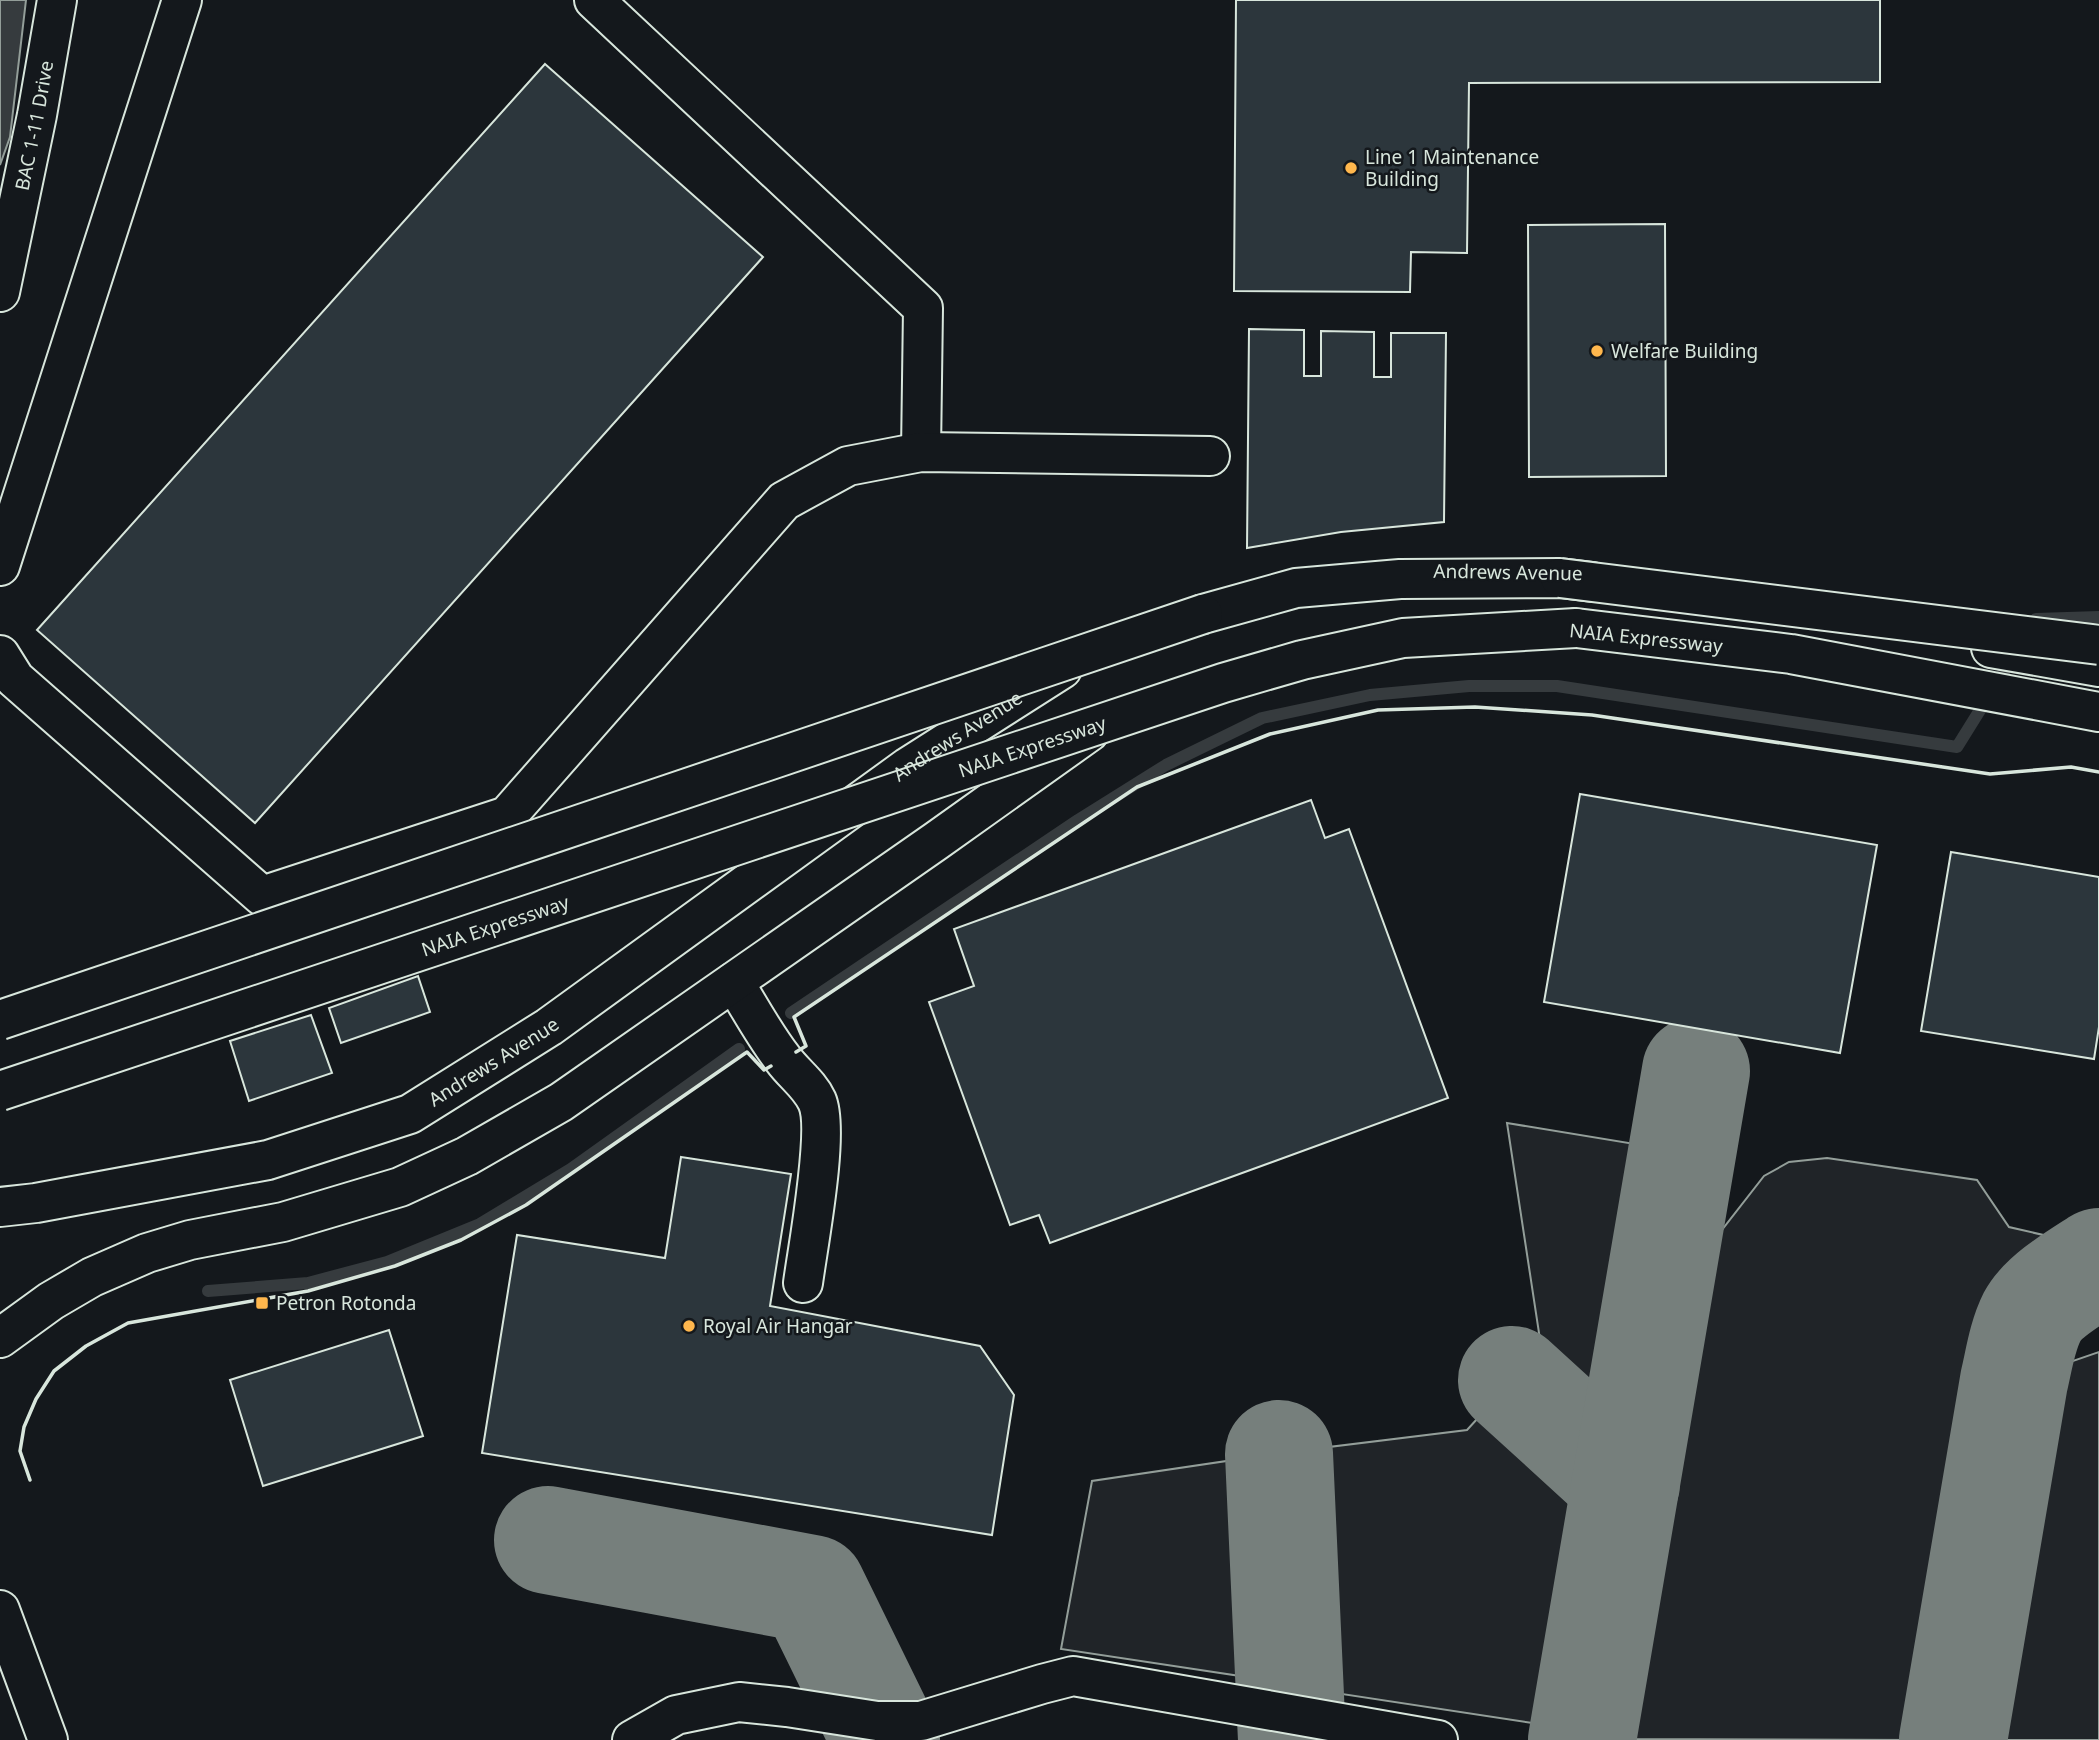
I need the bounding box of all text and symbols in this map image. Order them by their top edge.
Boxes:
street label: BAC 1-11 Drive [9,59,59,193]
place label: Line 1 Maintenance Building [1365,144,1539,192]
marker: Line 1 Maintenance Building [1343,160,1359,176]
place label: Welfare Building [1611,338,1758,364]
marker: Welfare Building [1589,343,1605,359]
street label: Andrews Avenue [1433,558,1583,586]
street label: NAIA Expressway [1568,617,1724,659]
street label: Andrews Avenue [887,685,1027,787]
street label: NAIA Expressway [955,710,1110,783]
street label: NAIA Expressway [418,889,573,963]
street label: Andrews Avenue [423,1011,564,1112]
place label: Petron Rotonda [276,1290,416,1316]
marker: Petron Rotonda [254,1295,270,1311]
place label: Royal Air Hangar [703,1313,853,1339]
marker: Royal Air Hangar [681,1318,697,1334]

